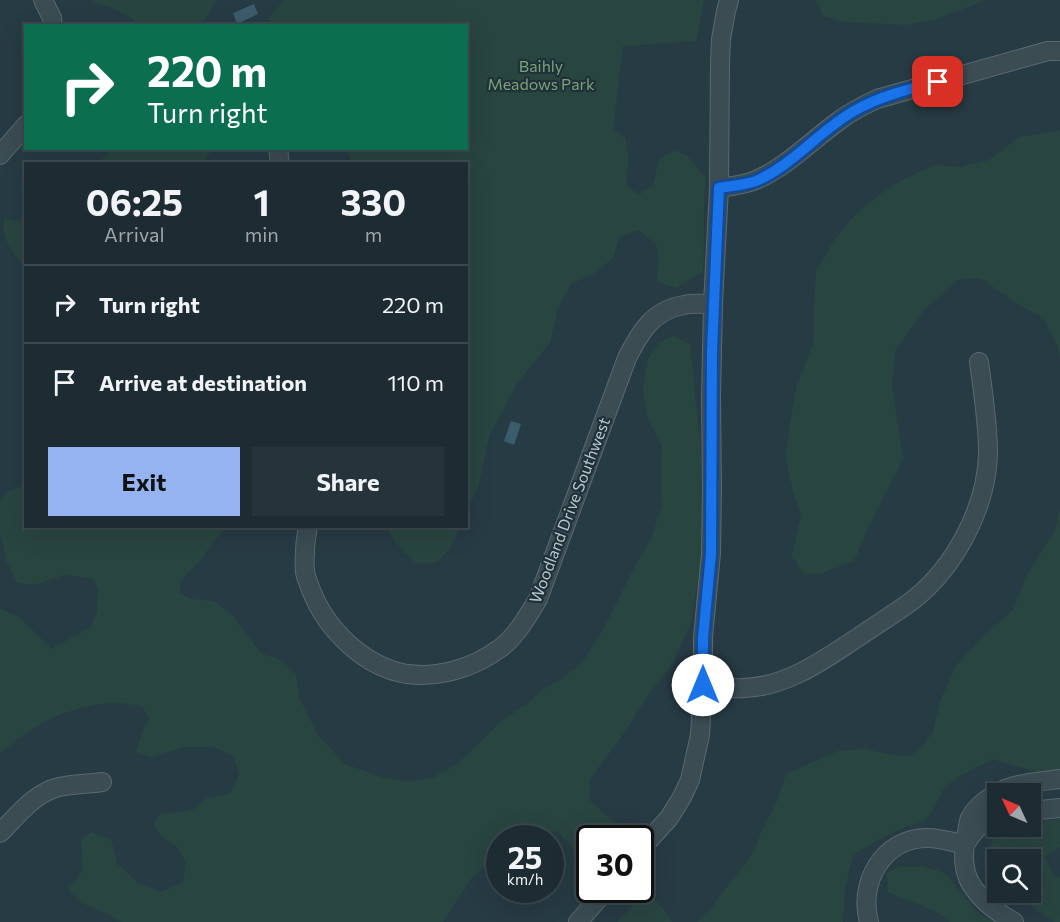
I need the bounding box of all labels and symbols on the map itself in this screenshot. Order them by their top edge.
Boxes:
park label: Baihly Meadows Park [487,56,595,93]
pin [912,56,963,107]
street label: Woodland Drive Southwest [525,414,613,606]
position arrow [671,653,735,717]
north arrow [987,783,1041,837]
speed limit sign: 30 [576,825,654,903]

